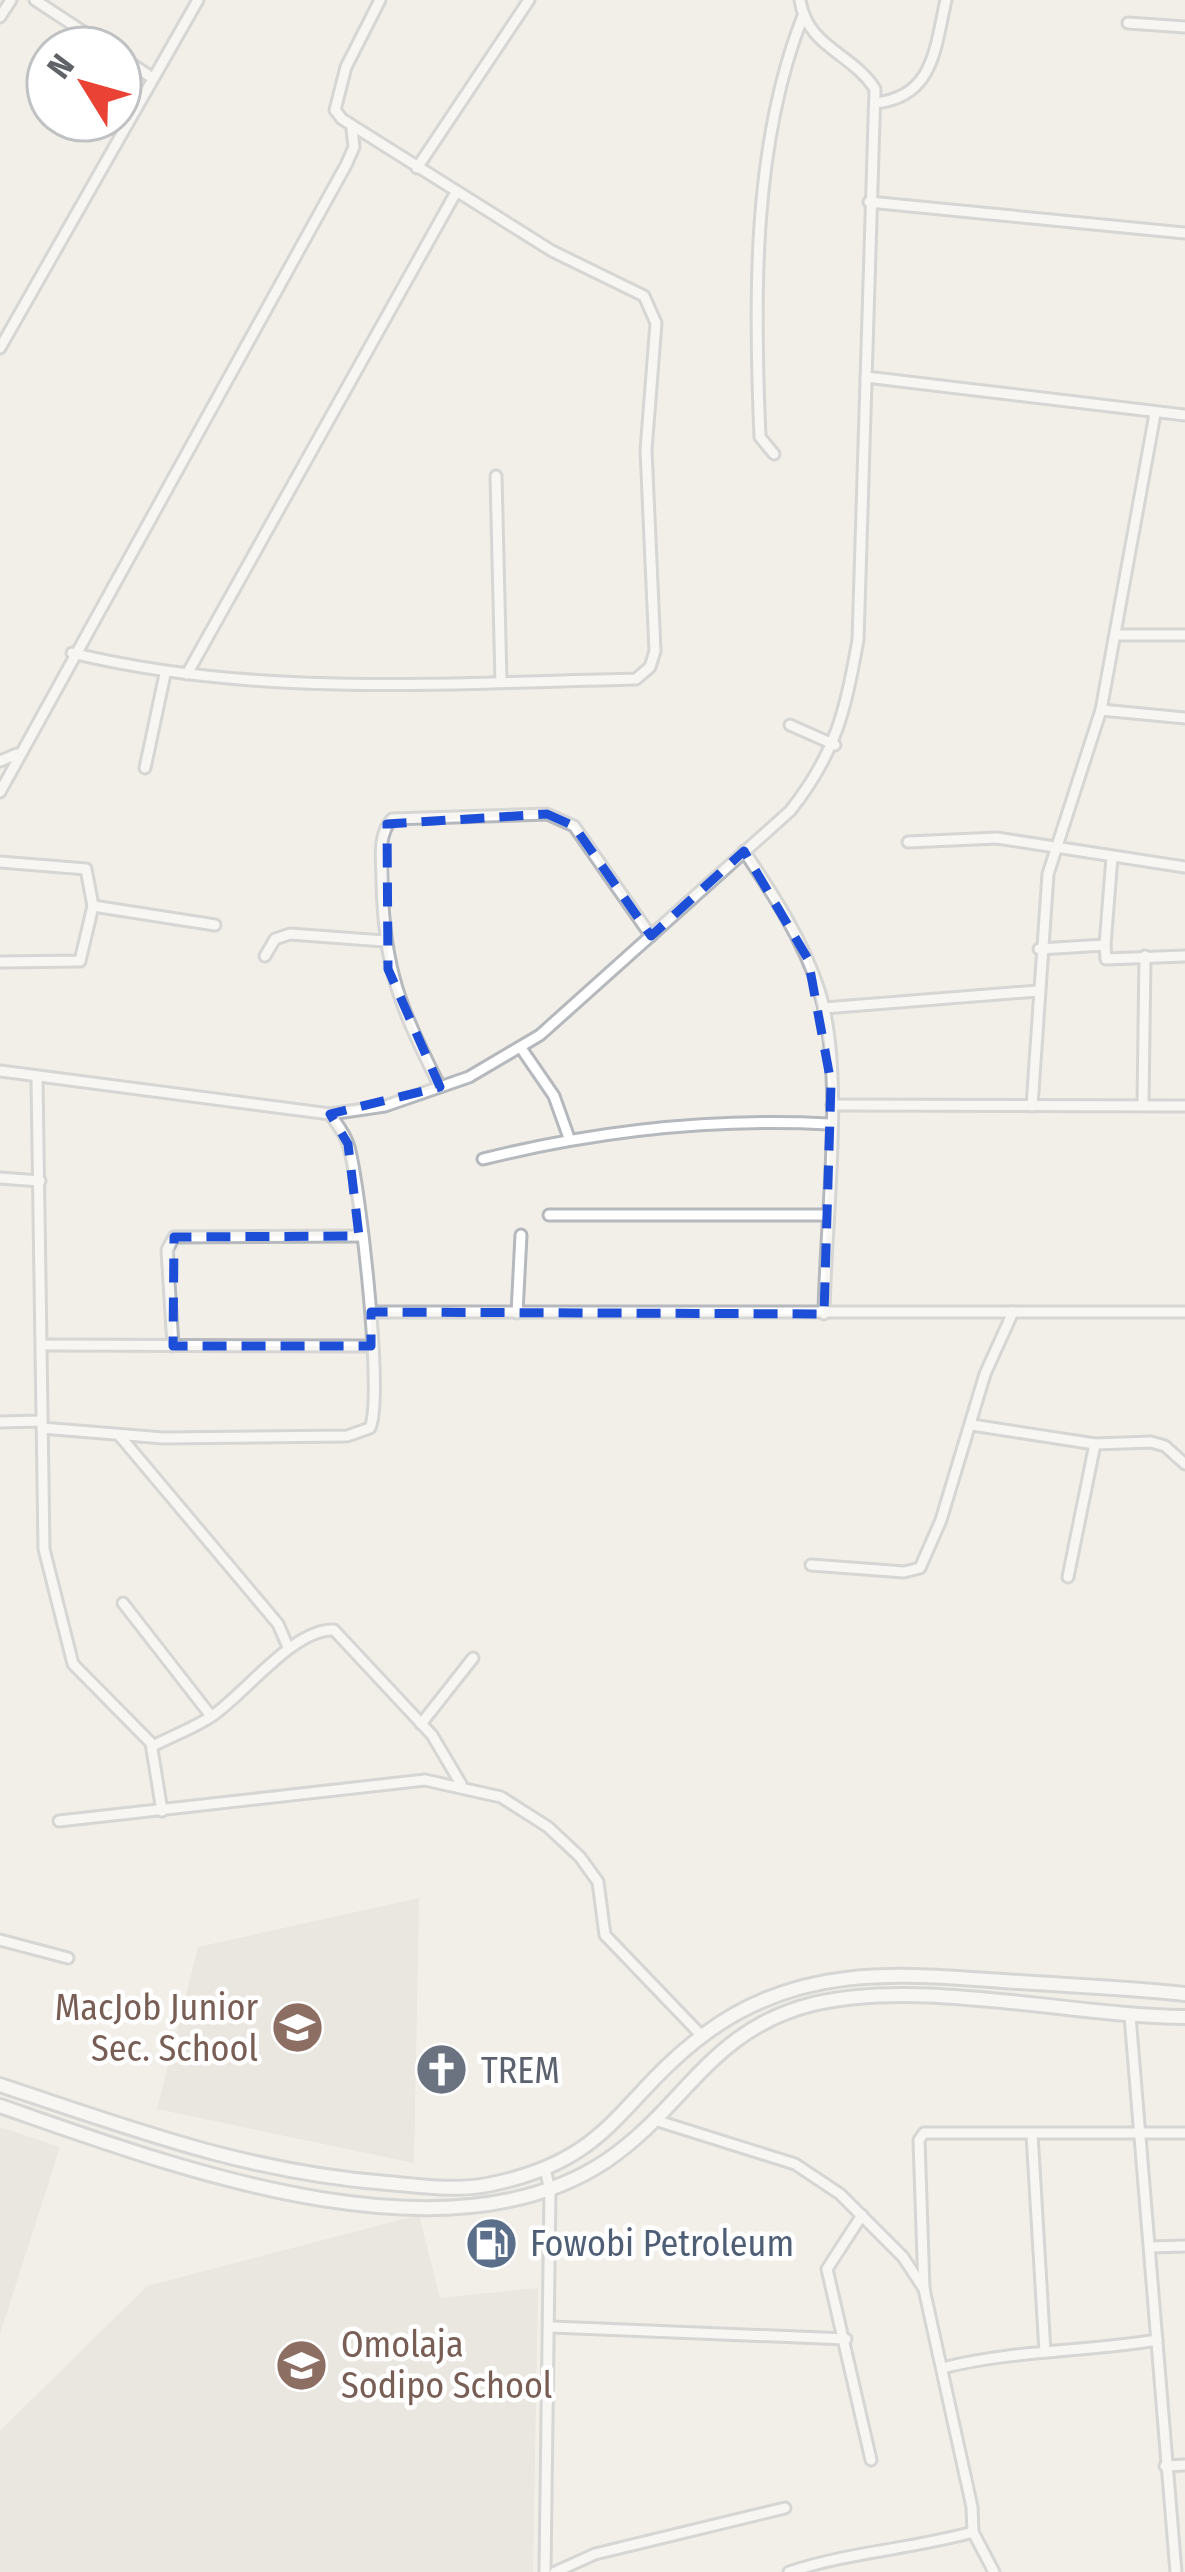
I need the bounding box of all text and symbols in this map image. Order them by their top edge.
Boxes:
north arrow [24,24,144,144]
text: N [39,47,83,86]
place label: MacJob Junior Sec. School [55,1986,258,2071]
school or university icon: MacJob Junior Sec. School [269,2000,325,2056]
church icon: TREM [414,2042,470,2098]
place label: TREM [481,2049,560,2093]
fuel station icon: Fowobi Petroleum [463,2215,519,2271]
place label: Fowobi Petroleum [530,2222,794,2266]
place label: Omolaja Sodipo School [341,2323,552,2408]
school or university icon: Omolaja Sodipo School [274,2337,330,2393]

